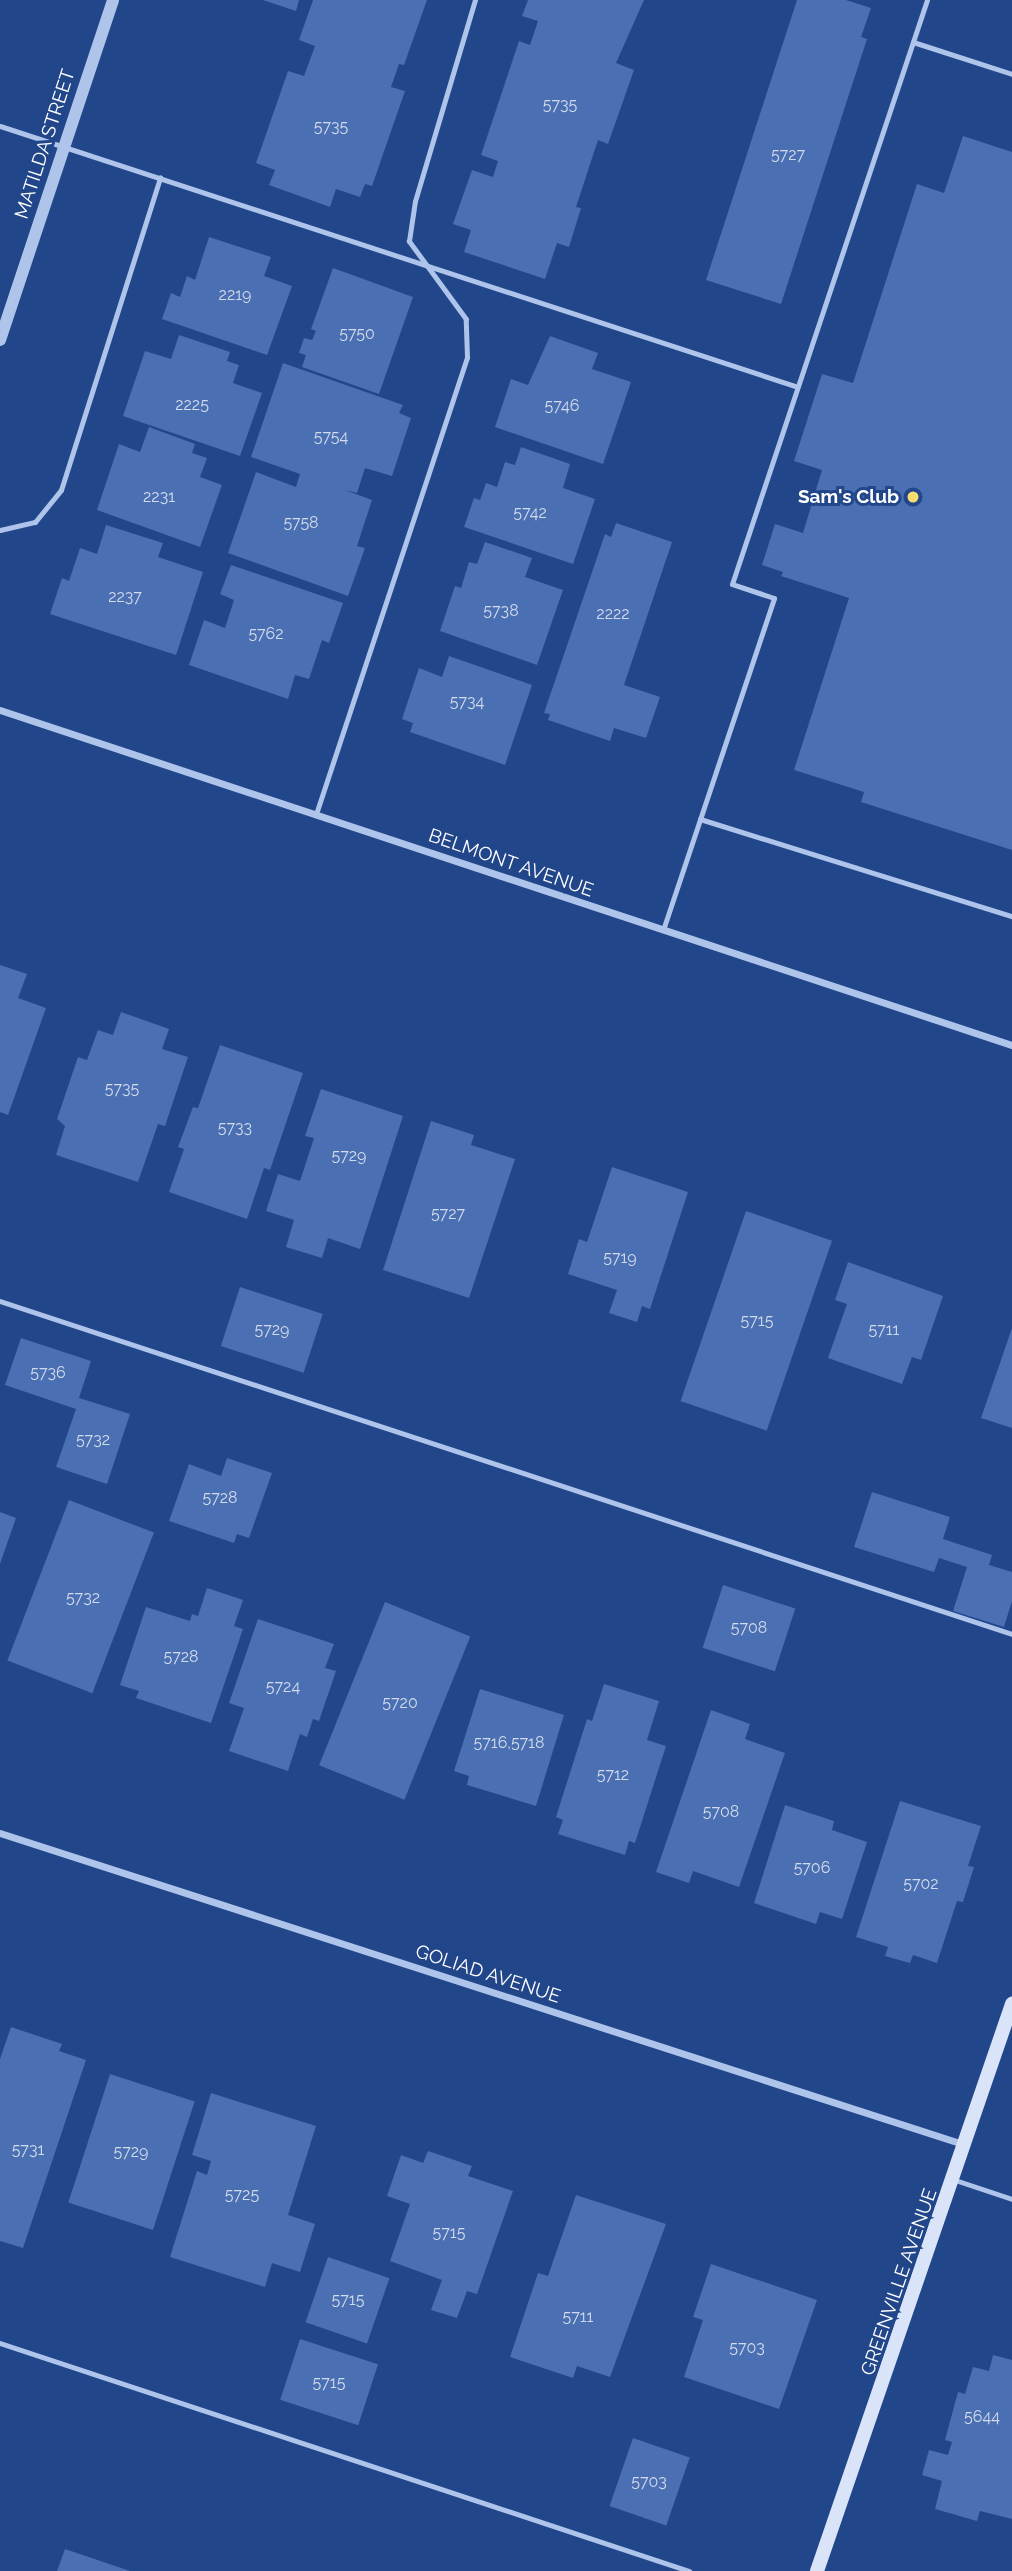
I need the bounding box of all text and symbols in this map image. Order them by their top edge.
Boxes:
street label: MATILDA STREET [10,66,80,222]
house number: 5735 [543,95,577,115]
house number: 5735 [314,117,348,137]
house number: 5727 [771,145,805,165]
house number: 2219 [219,285,251,305]
house number: 5750 [339,324,375,344]
house number: 2225 [175,395,209,415]
house number: 5746 [545,396,579,416]
house number: 5754 [314,427,348,447]
place label: Sam's Club [798,486,899,508]
house number: 2231 [143,487,175,507]
marker: Sam's Club [905,489,921,505]
house number: 5742 [513,503,547,523]
house number: 5758 [283,513,319,533]
house number: 2237 [108,587,142,607]
house number: 5738 [483,601,519,621]
house number: 2222 [596,604,630,624]
house number: 5762 [248,624,284,644]
house number: 5734 [450,692,484,712]
street label: BELMONT AVENUE [425,824,597,902]
house number: 5735 [105,1079,139,1099]
house number: 5733 [218,1118,252,1138]
house number: 5729 [332,1146,366,1166]
house number: 5727 [431,1204,465,1224]
house number: 5719 [603,1248,637,1268]
house number: 5715 [741,1311,773,1331]
house number: 5729 [255,1320,289,1340]
house number: 5711 [869,1320,899,1340]
house number: 5736 [30,1363,66,1383]
house number: 5732 [76,1430,110,1450]
house number: 5728 [202,1488,238,1508]
house number: 5732 [66,1588,100,1608]
house number: 5708 [731,1618,767,1638]
house number: 5728 [163,1647,199,1667]
house number: 5724 [266,1677,300,1697]
house number: 5720 [382,1693,418,1713]
house number: 5716,5718 [474,1733,544,1753]
house number: 5712 [597,1765,629,1785]
house number: 5708 [703,1802,739,1822]
house number: 5706 [794,1858,830,1878]
house number: 5702 [903,1874,939,1894]
street label: GOLIAD AVENUE [412,1940,564,2008]
house number: 5731 [12,2140,44,2160]
house number: 5729 [114,2142,148,2162]
house number: 5725 [225,2185,259,2205]
street label: GREENVILLE AVENUE [856,2185,942,2379]
house number: 5715 [433,2223,465,2243]
house number: 5715 [332,2290,364,2310]
house number: 5711 [563,2307,593,2327]
house number: 5703 [729,2338,765,2358]
house number: 5715 [313,2373,345,2393]
house number: 5644 [964,2407,1000,2427]
house number: 5703 [631,2472,667,2492]

